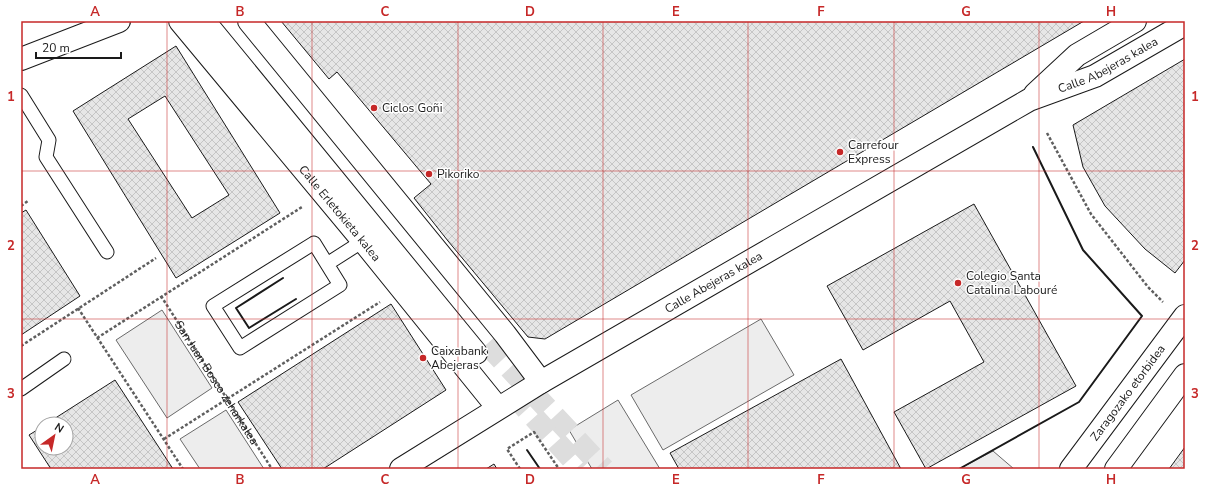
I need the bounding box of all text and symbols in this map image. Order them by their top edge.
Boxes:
text: A [90,3,100,21]
text: B [236,3,245,21]
text: C [381,3,390,21]
text: D [525,3,535,21]
text: E [672,3,680,21]
text: F [817,3,825,21]
text: G [961,3,971,21]
text: H [1106,3,1116,21]
street label: Calle Abejeras kalea [1056,33,1161,97]
scale bar [36,34,121,60]
text: 20 m [42,40,70,56]
text: 1 [7,88,15,106]
text: 1 [1191,88,1199,106]
place label: Ciclos Goñi [382,100,442,116]
marker: Ciclos Goñi [369,103,379,113]
place label: Carrefour Express [848,137,899,167]
marker: Carrefour Express [835,147,845,157]
street label: Calle Erletokieta kalea [295,162,384,265]
place label: Pikoriko [437,166,480,182]
marker: Pikoriko [424,169,434,179]
text: 2 [7,237,15,255]
text: 2 [1191,237,1199,255]
street label: Calle Abejeras kalea [662,248,765,317]
place label: Colegio Santa Catalina Labouré [966,268,1057,298]
marker: Colegio Santa Catalina Labouré [953,278,963,288]
street label: San Juan Bosco zeharkalea [171,318,262,448]
street label: Zaragozako etorbidea [1087,341,1169,444]
place label: Caixabank Abejeras [431,343,488,373]
marker: Caixabank Abejeras [418,353,428,363]
text: 3 [7,385,15,403]
text: 3 [1191,385,1199,403]
north arrow [34,416,74,456]
text: N [52,420,67,437]
text: A [90,471,100,489]
text: B [236,471,245,489]
text: C [381,471,390,489]
text: D [525,471,535,489]
text: E [672,471,680,489]
text: F [817,471,825,489]
text: G [961,471,971,489]
text: H [1106,471,1116,489]

